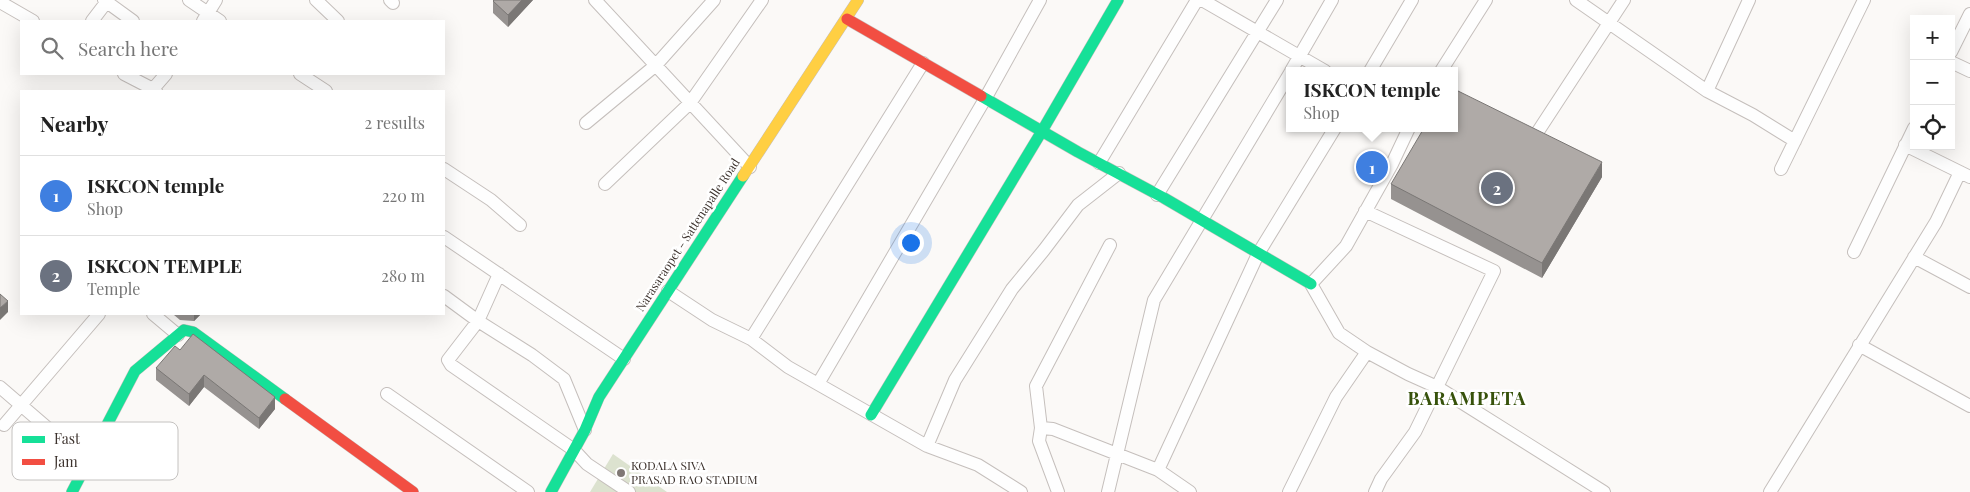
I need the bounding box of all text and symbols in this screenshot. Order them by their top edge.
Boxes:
map controls [1910,15,1955,150]
button: + [1910,15,1955,60]
search box [20,20,445,75]
icon: search [38,34,66,62]
text: Search here [78,35,178,61]
button: − [1910,60,1955,105]
popup [1286,67,1458,132]
text: ISKCON temple [1303,76,1441,102]
text: Shop [1303,102,1340,123]
button: locate [1910,105,1955,150]
text: Nearby [40,109,109,137]
text: 2 results [365,112,425,133]
pin: 1 [1356,148,1388,186]
street label: Narasaraopet - Sattenapalle Road [632,155,743,314]
pin: 2 [1481,169,1513,207]
text: ISKCON temple [87,172,224,198]
text: 1 [53,185,59,206]
text: 220 m [382,185,425,206]
text: Shop [87,198,123,219]
your location [898,230,924,256]
text: ISKCON TEMPLE [87,252,242,278]
text: 2 [52,265,60,286]
text: 280 m [381,265,425,286]
text: Temple [87,278,140,299]
district label: BARAMPETA [1407,386,1527,410]
legend [12,422,178,480]
text: Fast [54,429,81,448]
text: Jam [53,452,78,471]
place label: KODALA SIVA PRASAD RAO STADIUM [631,457,758,487]
marker: KODALA SIVA PRASAD RAO STADIUM [615,467,627,479]

